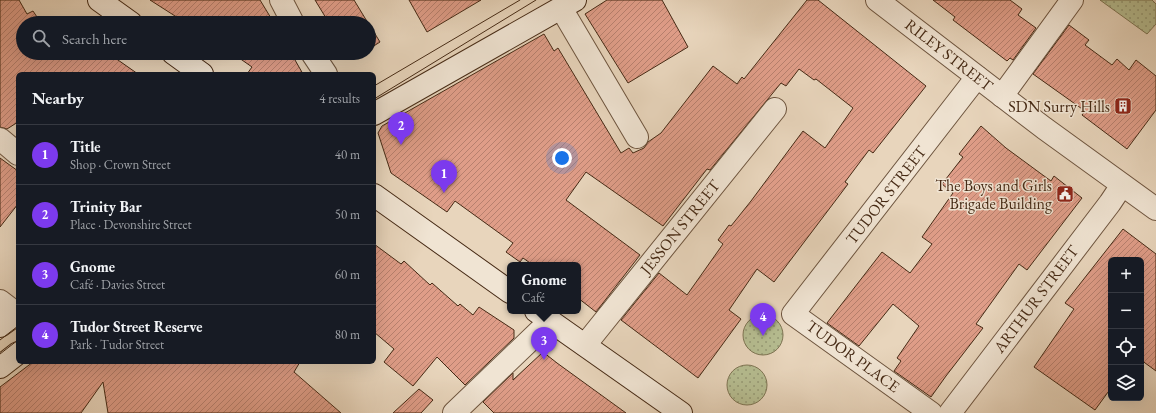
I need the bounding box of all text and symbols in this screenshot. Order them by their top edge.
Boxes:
street label: RILEY STREET [901,14,997,96]
search box [16,16,376,60]
icon: search [30,27,52,49]
text: Search here [62,29,127,48]
text: Nearby [32,87,84,109]
text: 4 results [319,90,360,107]
place label: SDN Surry Hills [1008,96,1110,117]
building icon: SDN Surry Hills [1113,96,1133,116]
pin: 2 [388,112,414,145]
text: Title [70,137,100,156]
street label: TUDOR STREET [841,141,931,249]
text: 1 [42,146,48,163]
text: 40 m [335,146,360,163]
your location [552,148,572,168]
text: Shop · Crown Street [70,156,170,173]
pin: 1 [431,160,457,193]
street label: JESSON STREET [634,175,725,280]
place label: The Boys and Girls Brigade Building [935,175,1053,214]
public building icon: The Boys and Girls Brigade Building [1055,184,1075,204]
text: Trinity Bar [70,197,142,216]
text: 2 [42,206,48,223]
text: 50 m [335,206,360,223]
text: Place · Devonshire Street [70,216,192,233]
street label: ARTHUR STREET [988,241,1083,358]
text: Gnome [70,257,115,276]
map controls [1108,257,1144,401]
button: + [1108,257,1144,293]
popup [507,262,581,314]
text: 3 [42,266,48,283]
text: 60 m [335,266,360,283]
text: Gnome [522,270,567,289]
text: Café · Davies Street [70,276,165,293]
text: Café [522,289,545,306]
button: − [1108,293,1144,329]
pin: 4 [750,303,776,336]
street label: TUDOR PLACE [802,315,904,397]
text: Tudor Street Reserve [70,317,203,336]
text: 4 [42,326,48,343]
text: 80 m [335,326,360,343]
pin: 3 [531,327,557,360]
button: locate [1108,329,1144,365]
text: Park · Tudor Street [70,336,164,353]
button: layers [1108,365,1144,401]

